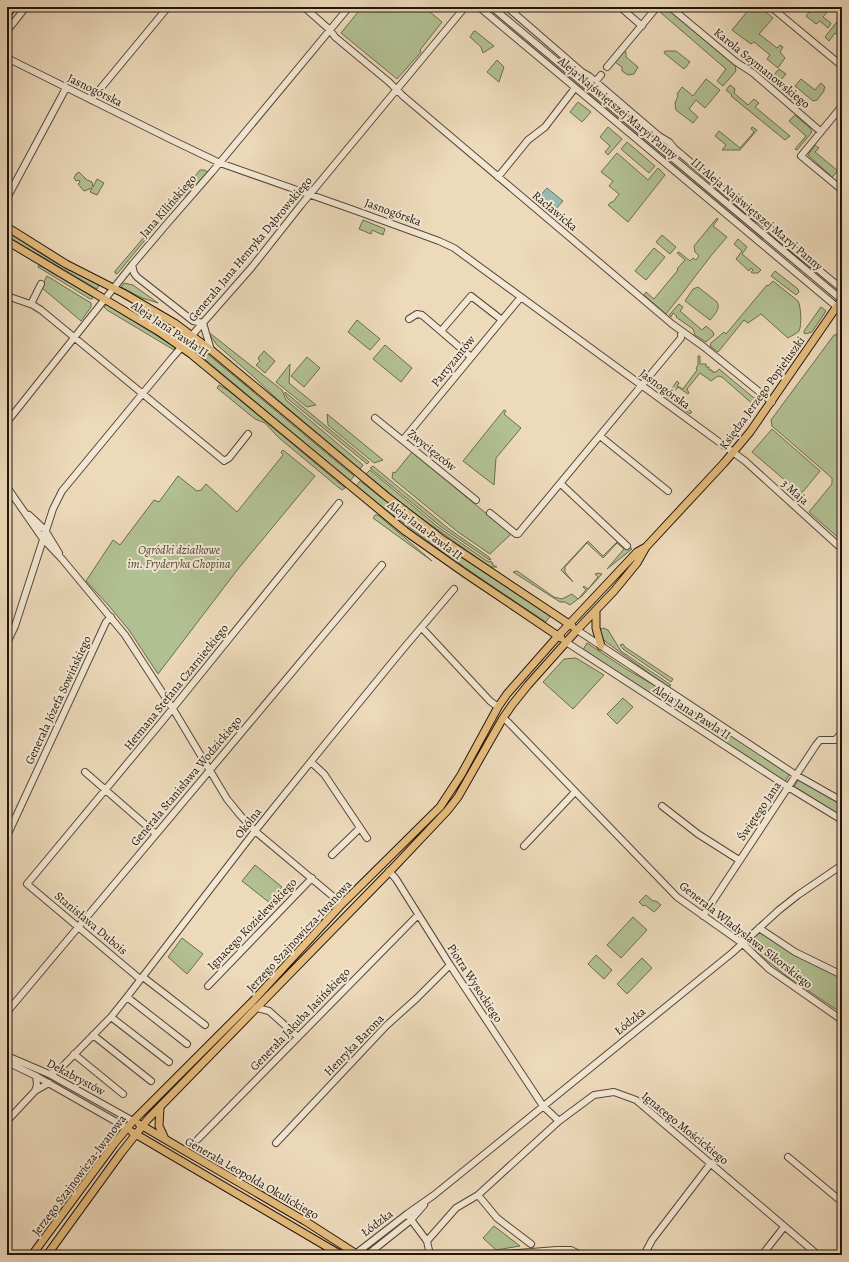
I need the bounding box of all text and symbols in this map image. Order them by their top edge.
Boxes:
street label: Karola Szymanowskiego [711,24,813,112]
street label: Aleja Najświętszej Maryi Panny [554,52,682,163]
street label: Jasnogórska [65,70,125,110]
street label: III Aleja Najświętszej Maryi Panny [688,154,827,274]
street label: Jana Kilińskiego [136,171,200,241]
street label: Generała Jana Henryka Dąbrowskiego [184,173,316,325]
street label: Racławicka [529,187,581,235]
street label: Jasnogórska [362,194,424,230]
street label: Aleja Jana Pawła II [127,297,212,361]
street label: Partyzantów [427,332,479,390]
street label: Księdza Jerzego Popiełuszki [716,333,808,453]
street label: Jasnogórska [636,365,694,413]
street label: Zwycięzców [404,425,460,475]
street label: 3 Maja [778,475,812,509]
street label: Aleja Jana Pawła II [384,496,466,563]
park label: Ogródki działkowe im. Fryderyka Chopina [127,542,231,572]
street label: Hetmana Stefana Czarnieckiego [120,621,232,753]
street label: Generała Józefa Sowińskiego [21,633,95,767]
street label: Aleja Jana Pawła II [649,680,734,743]
street label: Generała Stanisława Wodzickiego [127,713,245,849]
street label: Świętego Jana [733,778,785,844]
street label: Okólna [231,804,265,842]
street label: Ignacego Kozielewskiego [204,874,300,974]
street label: Jerzego Szajnowicza-Iwanowa [243,876,355,995]
street label: Generała Władysława Sikorskiego [676,878,816,992]
street label: Stanisława Dubois [51,888,131,958]
street label: Piotra Wysockiego [444,941,506,1026]
street label: Generała Jakuba Jasińskiego [246,964,354,1074]
street label: Łódzka [611,1003,649,1039]
street label: Henryka Barona [320,1010,388,1079]
street label: Dekabrystów [44,1055,109,1099]
street label: Ignacego Mościckiego [638,1088,732,1168]
street label: Jerzego Szajnowicza-Iwanowa [28,1111,130,1239]
street label: Generała Leopolda Okulickiego [182,1133,322,1223]
street label: Łódzka [358,1206,396,1240]

